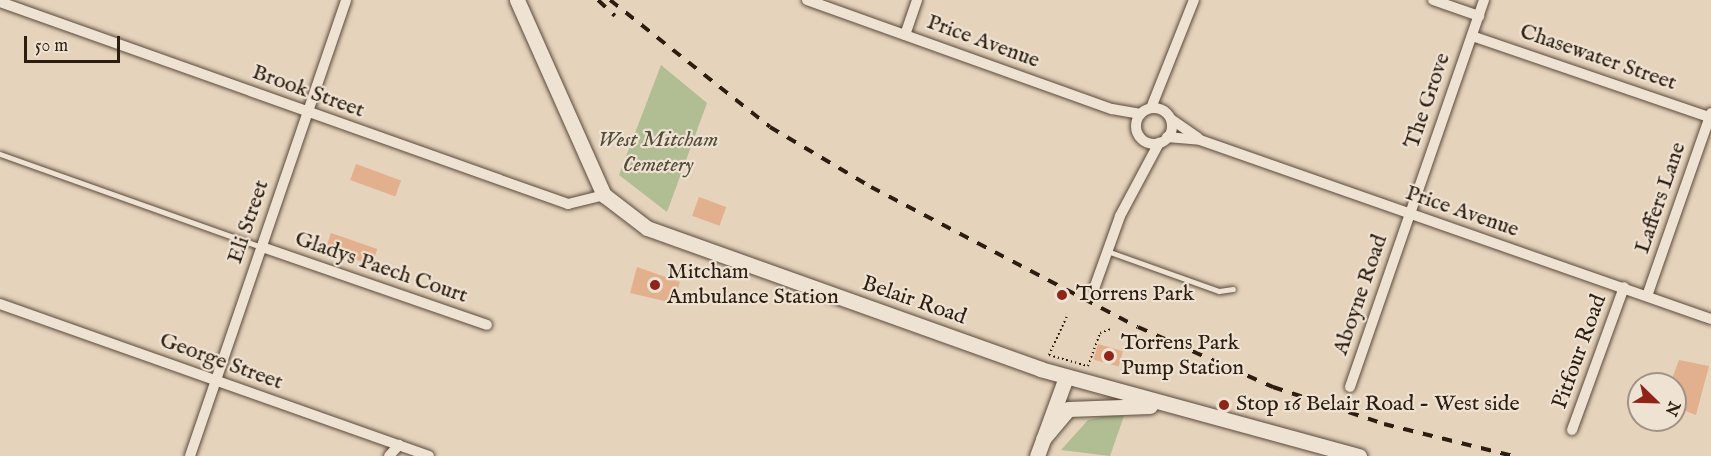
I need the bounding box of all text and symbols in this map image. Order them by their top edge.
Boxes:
street label: Price Avenue [923,9,1043,75]
street label: Chasewater Street [1516,19,1680,97]
scale bar [27,24,123,62]
text: 50 m [35,35,68,58]
street label: The Grove [1399,50,1457,152]
street label: Brook Street [248,60,368,124]
park label: West Mitcham Cemetery [598,127,718,178]
street label: Laffers Lane [1630,139,1692,257]
street label: Eli Street [222,177,276,267]
street label: Price Avenue [1402,180,1522,244]
street label: Gladys Paech Court [291,226,471,310]
street label: Aboyne Road [1328,231,1394,359]
place label: Mitcham Ambulance Station [667,259,839,310]
street label: Belair Road [858,271,970,331]
marker: Mitcham Ambulance Station [648,278,662,292]
place label: Torrens Park [1076,282,1194,308]
marker: Torrens Park [1053,286,1071,304]
street label: Pitfour Road [1547,291,1613,413]
street label: George Street [156,328,286,396]
place label: Torrens Park Pump Station [1121,330,1244,382]
marker: Torrens Park Pump Station [1102,349,1116,363]
north arrow [1627,372,1687,432]
place label: Stop 16 Belair Road - West side [1236,392,1520,418]
marker: Stop 16 Belair Road - West side [1217,398,1231,412]
text: N [1660,398,1684,419]

